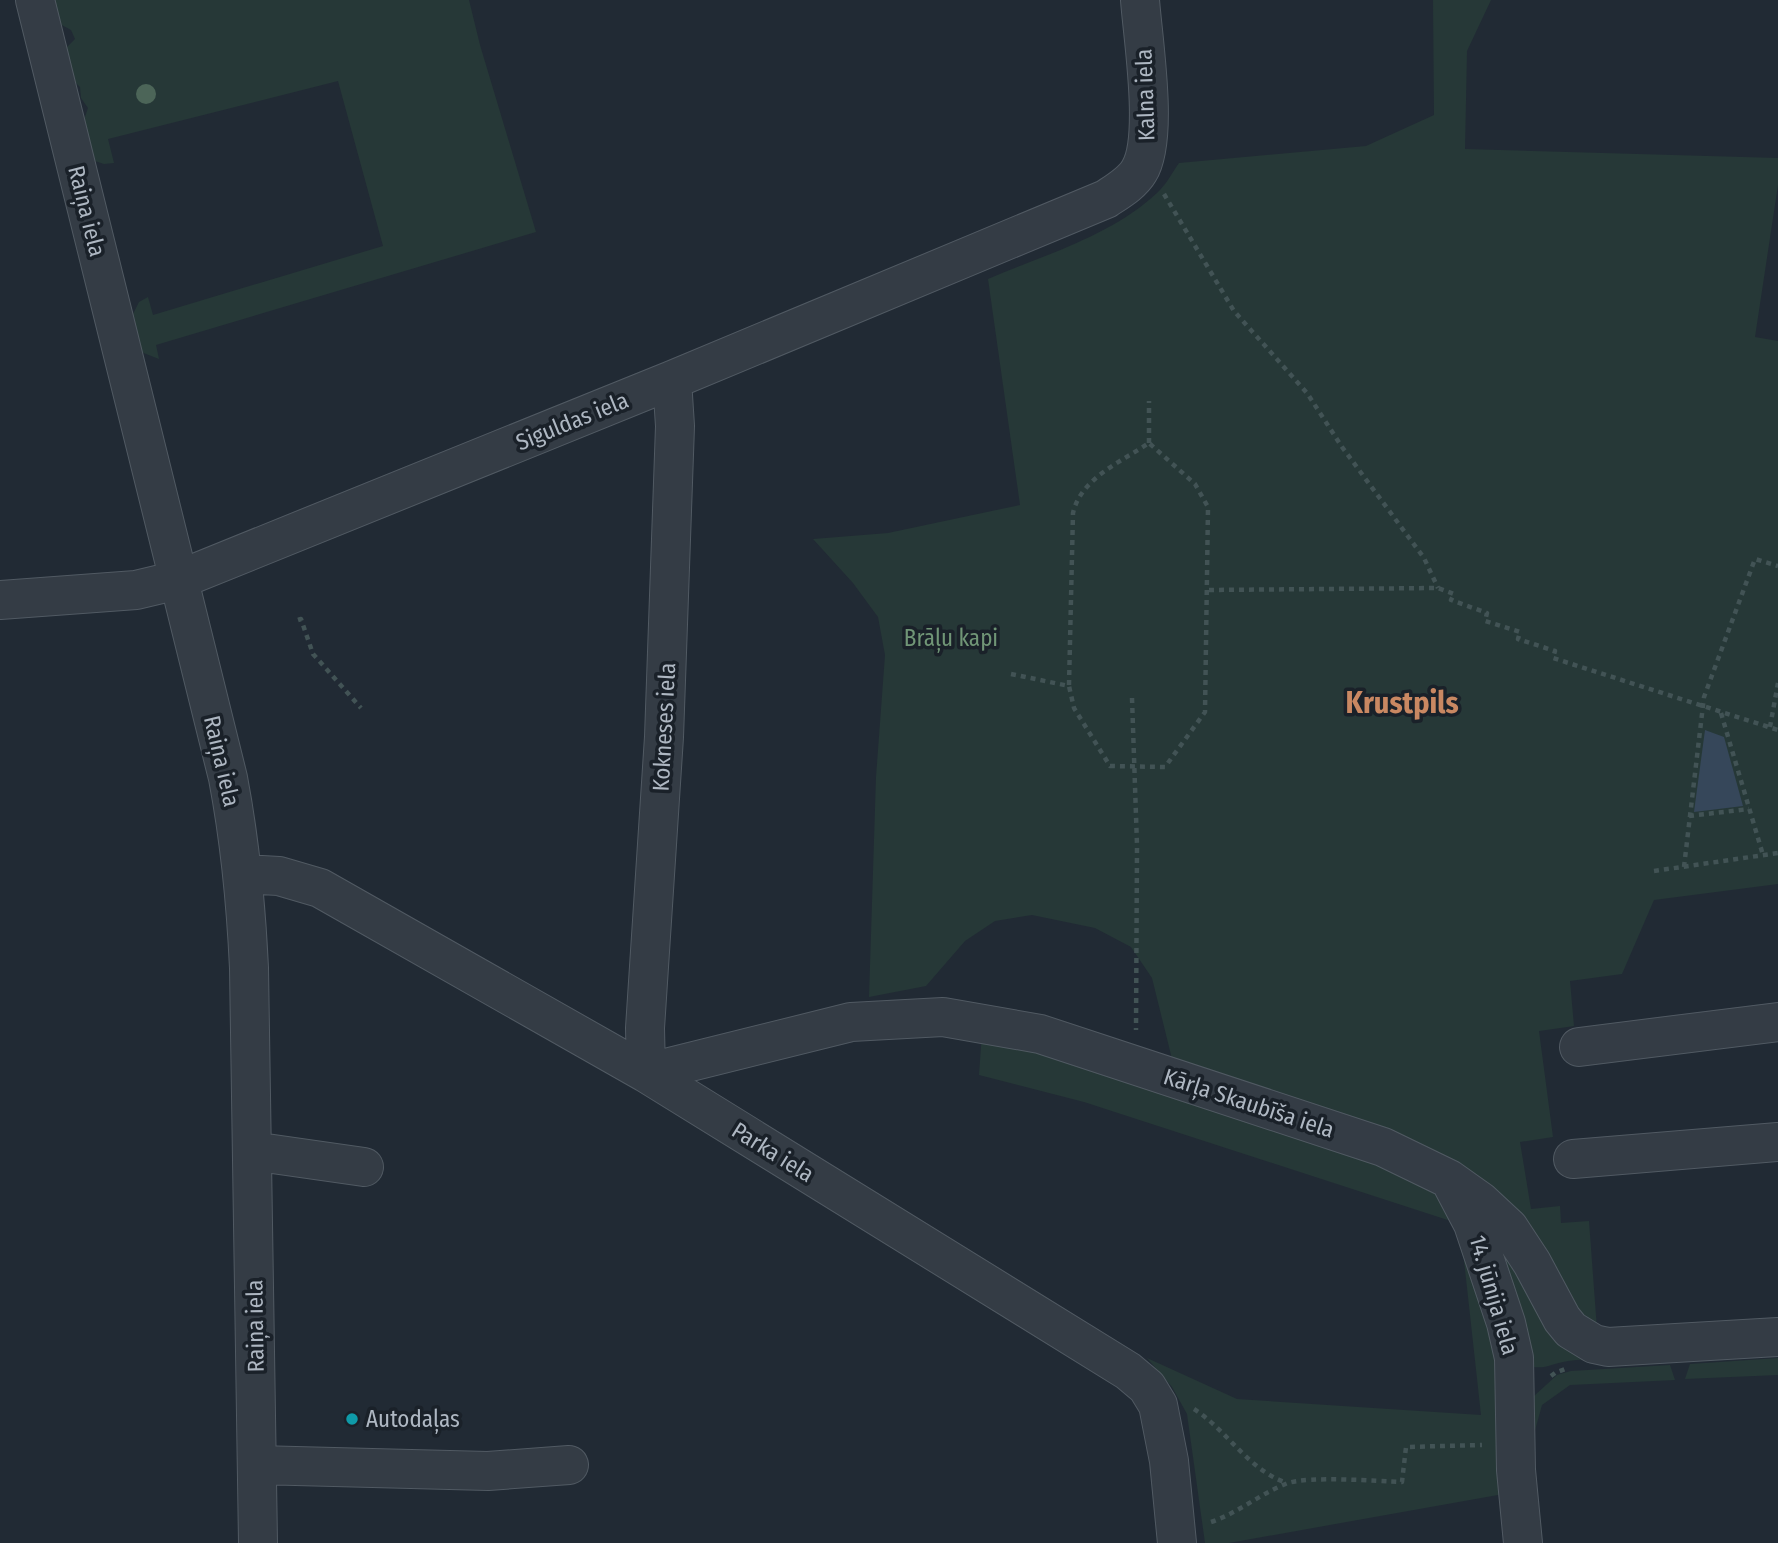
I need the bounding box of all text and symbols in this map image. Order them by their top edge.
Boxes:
street label: Kalna iela [1129,48,1161,142]
street label: Raiņa iela [60,163,112,260]
street label: Siguldas iela [512,386,632,456]
park label: Brāļu kapi [904,624,998,653]
street label: Kokneses iela [647,662,681,792]
district label: Krustpils [1345,685,1459,721]
street label: Raiņa iela [196,713,246,810]
street label: Kārļa Skaubīša iela [1160,1062,1338,1145]
street label: Parka iela [727,1116,819,1188]
street label: 14. jūnija iela [1464,1232,1524,1358]
street label: Raiņa iela [240,1279,272,1373]
place label: Autodaļas [366,1405,460,1434]
marker: Autodaļas [344,1411,360,1427]

